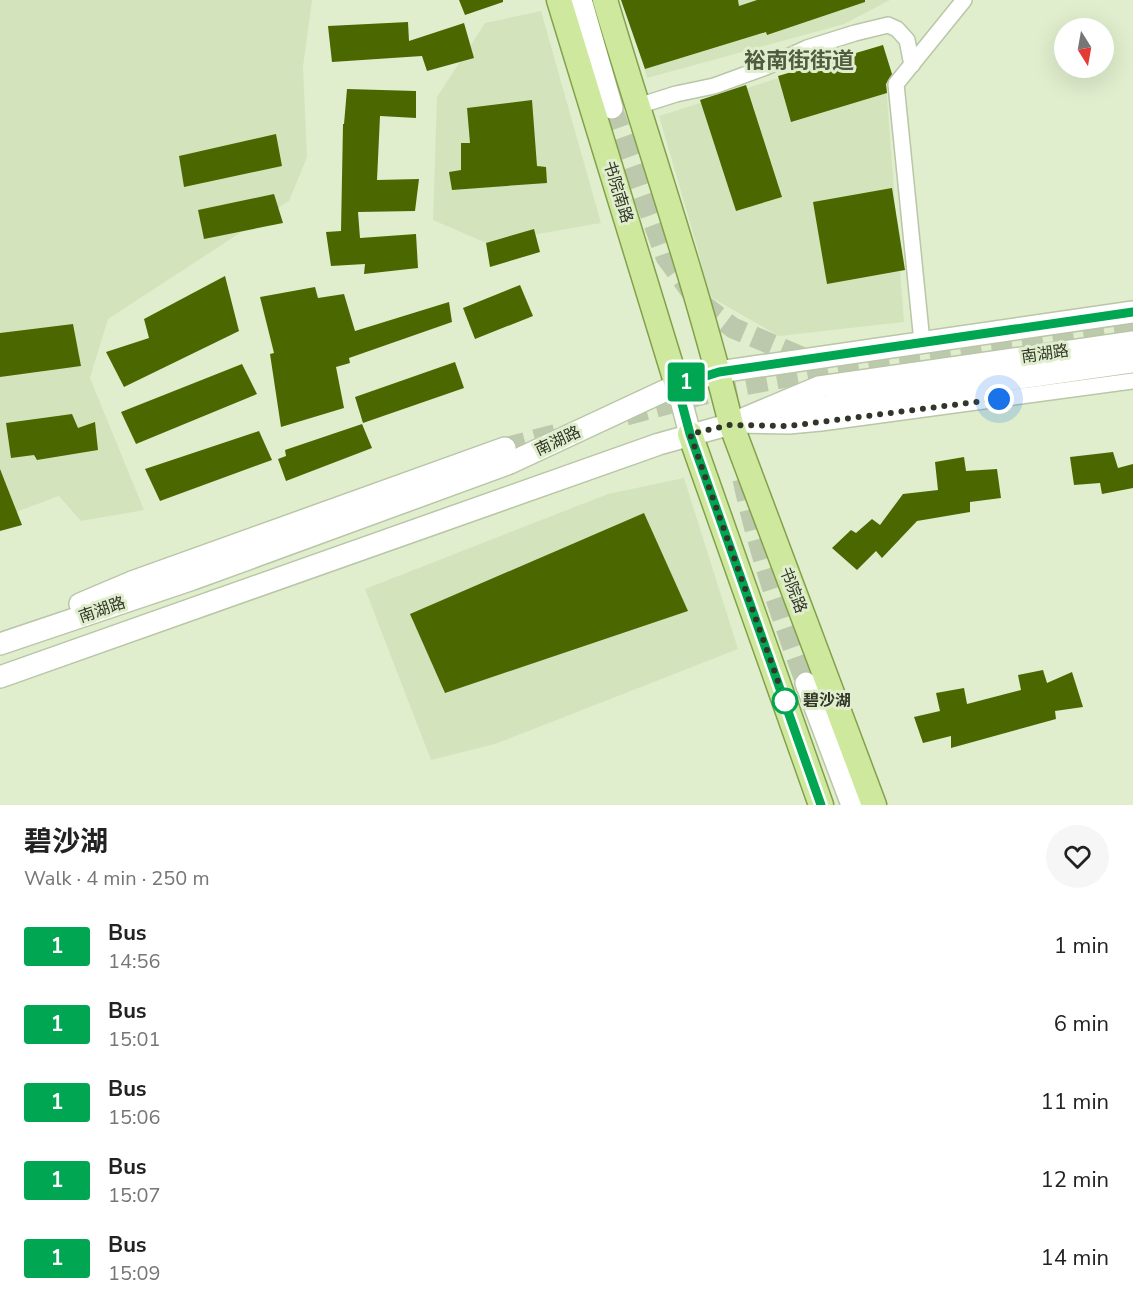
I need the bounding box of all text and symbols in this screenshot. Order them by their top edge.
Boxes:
north arrow [1054,18,1114,78]
map controls [1054,18,1114,78]
district label: 裕南街街道 [744,46,854,76]
street label: 书院南路 [598,158,638,226]
street label: 南湖路 [1020,340,1070,368]
line badge: 1 [666,362,706,401]
text: 1 [680,368,692,396]
your location [984,384,1014,414]
street label: 南湖路 [532,421,584,461]
street label: 书院路 [774,564,812,616]
street label: 南湖路 [76,592,128,628]
marker: 碧沙湖 [772,688,798,714]
place label: 碧沙湖 [803,690,851,712]
text: 碧沙湖 [24,823,108,861]
button: heart [1046,825,1109,888]
text: Walk · 4 min · 250 m [24,865,210,892]
text: Bus [108,918,147,948]
text: 1 min [1054,931,1109,961]
text: 1 [51,932,63,960]
text: 14:56 [108,948,161,975]
text: Bus [108,996,147,1026]
text: 6 min [1054,1009,1109,1039]
text: 1 [51,1010,63,1038]
text: 15:01 [108,1026,161,1053]
text: Bus [108,1074,147,1104]
text: 11 min [1041,1087,1109,1117]
text: 1 [51,1088,63,1116]
text: 15:06 [108,1104,161,1131]
text: Bus [108,1152,147,1182]
text: 12 min [1041,1165,1109,1195]
text: 1 [51,1166,63,1194]
text: 15:07 [108,1182,161,1209]
text: Bus [108,1230,147,1260]
text: 14 min [1041,1243,1109,1273]
text: 1 [51,1244,63,1272]
text: 15:09 [108,1260,161,1287]

